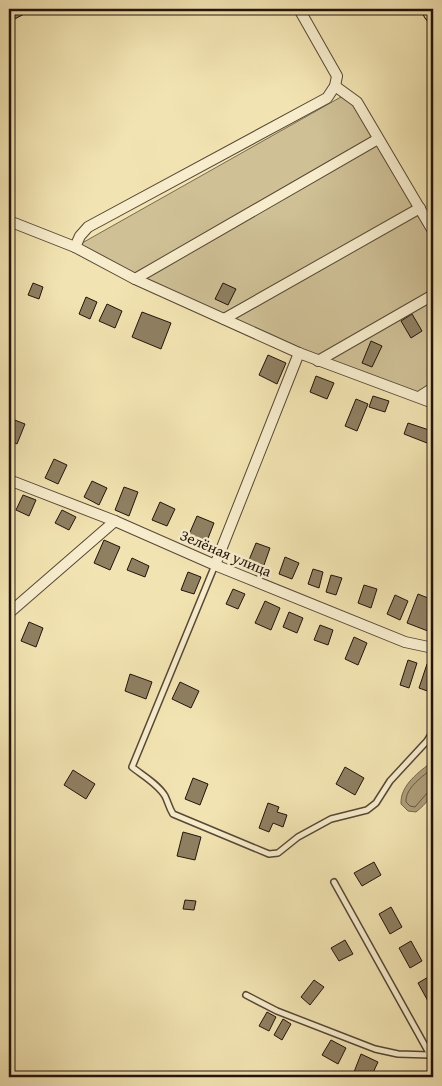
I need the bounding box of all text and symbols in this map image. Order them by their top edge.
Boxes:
street label: Зелёная улица [177,524,276,582]

